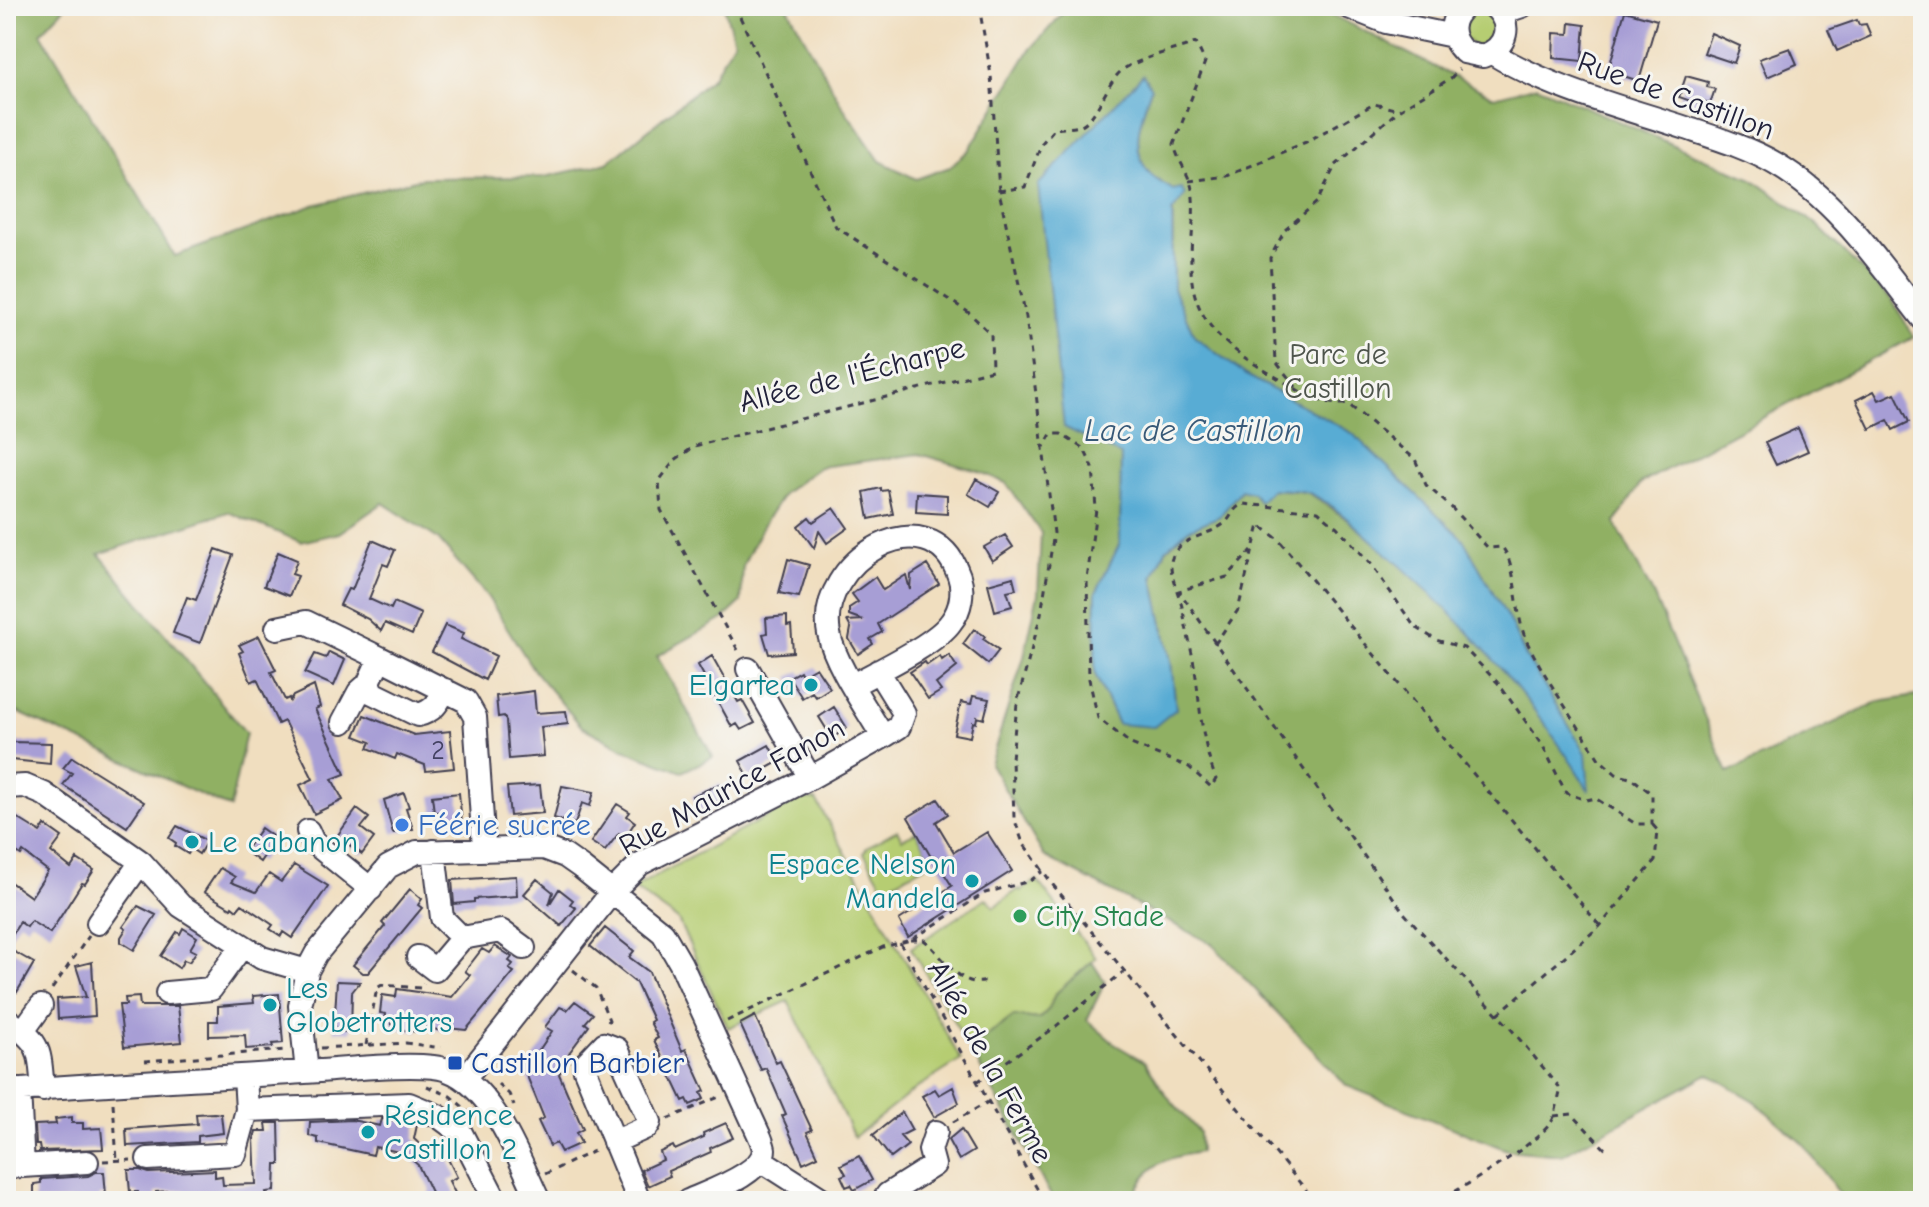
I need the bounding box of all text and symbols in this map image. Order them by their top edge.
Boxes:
street label: Rue de Castillon [1573,44,1779,148]
street label: Allée de l'Écharpe [736,330,968,420]
park label: Parc de Castillon [1284,337,1392,406]
water label: Lac de Castillon [1084,412,1302,449]
place label: Elgartea [689,668,795,703]
marker: Elgartea [802,676,820,694]
street label: Rue Maurice Fanon [613,710,851,864]
house number: 2 [431,736,445,766]
place label: Féérie sucrée [418,808,591,843]
marker: Féérie sucrée [393,816,411,834]
place label: Le cabanon [208,825,358,860]
marker: Le cabanon [183,833,201,851]
place label: Espace Nelson Mandela [768,847,956,916]
marker: Espace Nelson Mandela [963,872,981,890]
place label: City Stade [1036,899,1164,934]
marker: City Stade [1011,907,1029,925]
street label: Allée de la Ferme [920,955,1060,1169]
place label: Les Globetrotters [286,971,452,1040]
marker: Les Globetrotters [261,996,279,1014]
place label: Castillon Barbier [471,1046,684,1081]
marker: Castillon Barbier [446,1054,464,1072]
place label: Résidence Castillon 2 [384,1098,517,1167]
marker: Résidence Castillon 2 [359,1123,377,1141]

